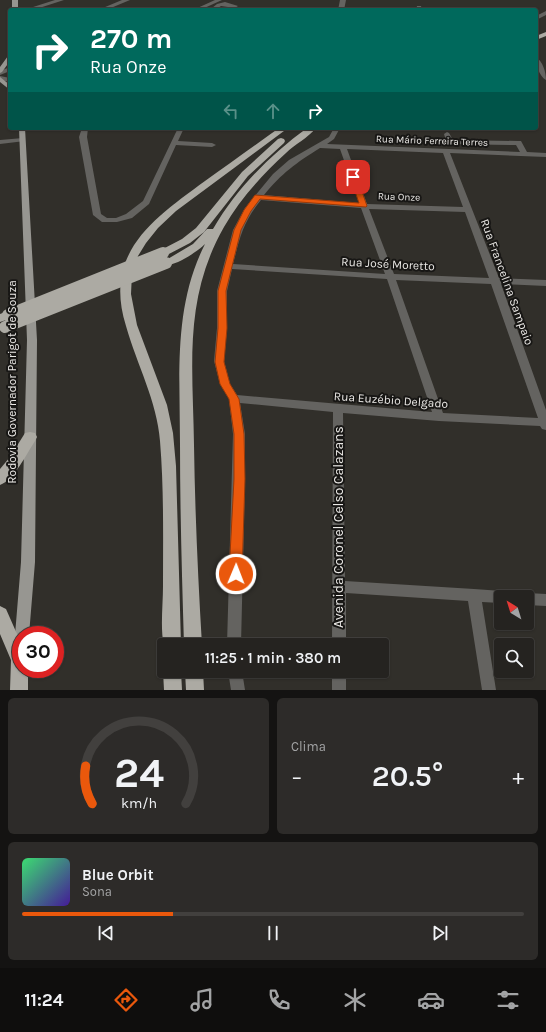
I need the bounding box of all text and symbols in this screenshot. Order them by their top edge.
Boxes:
text: 270 m [90,22,172,55]
icon: right [24,24,76,76]
text: Rua Onze [90,56,166,78]
icon: left [220,100,242,122]
icon: ahead [262,100,284,122]
icon: right [304,100,326,122]
street label: Rua Mário Ferreira Terres [376,133,488,149]
pin [336,160,370,194]
icon: arrive [342,166,364,188]
street label: Rua Onze [378,190,420,204]
street label: Rua Francelina Sampaio [478,217,536,347]
street label: Rua José Moretto [341,255,435,273]
street label: Rodovia Governador Parigot de Souza [5,280,19,484]
street label: Rua Euzébio Delgado [333,389,449,411]
street label: Avenida Coronel Celso Calazans [330,426,347,628]
position arrow [215,553,257,595]
north arrow [494,590,534,630]
map controls [494,590,534,678]
speed limit sign: 30 [12,626,64,678]
button: search [494,638,534,678]
text: 11:25 · 1 min · 380 m [205,649,341,667]
text: Clima [291,739,326,754]
text: 24 [114,749,164,797]
text: 20.5° [372,758,443,794]
text: − [291,764,303,790]
text: + [512,764,524,790]
text: km/h [120,795,157,812]
text: Blue Orbit [82,866,154,884]
text: Sona [82,884,112,899]
icon: previous [95,922,117,944]
icon: pause [262,922,284,944]
icon: next [429,922,451,944]
icon: directions [112,986,140,1014]
icon: music [188,986,216,1014]
icon: phone [265,986,293,1014]
icon: climate [341,986,369,1014]
icon: car [417,986,445,1014]
icon: filters [494,986,522,1014]
text: 11:24 [24,989,63,1011]

